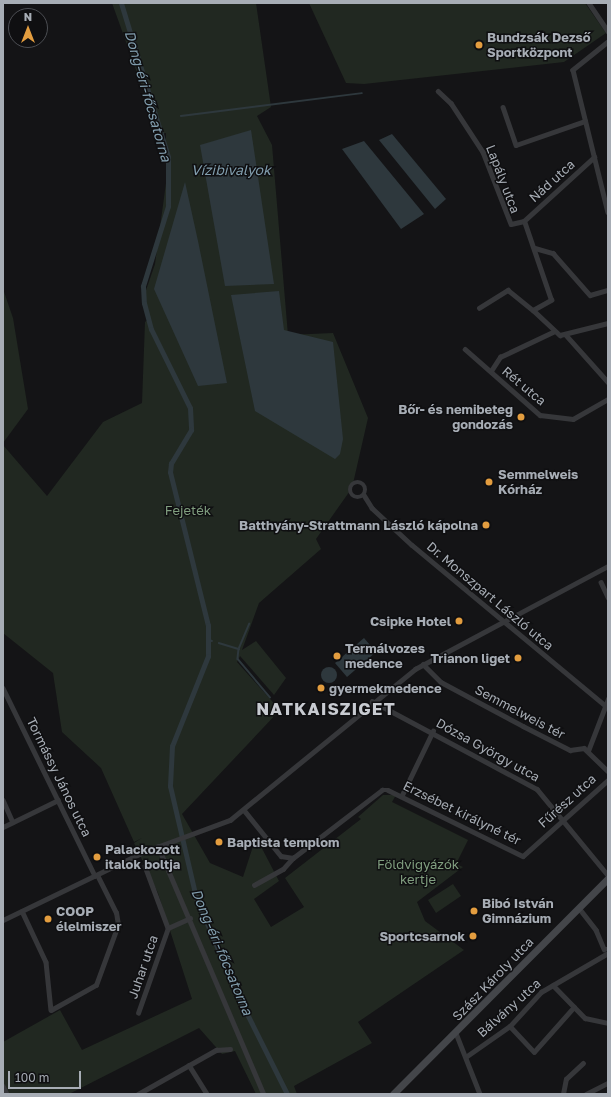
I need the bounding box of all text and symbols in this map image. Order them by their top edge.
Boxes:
north arrow [8,8,48,48]
text: N [24,10,32,23]
water label: Dong-éri-főcsatorna [121,29,175,163]
place label: Bundzsák Dezső Sportközpont [487,30,591,61]
marker: Bundzsák Dezső Sportközpont [474,40,484,50]
street label: Lapály utca [483,143,523,215]
street label: Nád utca [526,156,578,206]
water label: Vízibivalyok [191,162,271,178]
street label: Rét utca [499,363,549,409]
place label: Bőr- és nemibeteg gondozás [398,402,513,433]
marker: Bőr- és nemibeteg gondozás [516,412,526,422]
place label: Semmelweis Kórház [498,467,578,498]
marker: Semmelweis Kórház [483,476,495,488]
park label: Fejeték [165,502,211,518]
place label: Batthyány-Strattmann László kápolna [239,517,478,533]
marker: Batthyány-Strattmann László kápolna [481,520,491,530]
street label: Dr. Monszpart László utca [424,538,556,654]
place label: Csipke Hotel [370,613,451,629]
marker: Csipke Hotel [454,616,464,626]
place label: Termálvozes medence [345,641,425,672]
place label: Trianon liget [430,650,510,666]
marker: Termálvozes medence [332,651,342,661]
marker: Trianon liget [513,653,523,663]
place label: gyermekmedence [329,680,442,696]
street label: Semmelweis tér [472,682,568,742]
marker: gyermekmedence [316,683,326,693]
district label: NATKAISZIGET [256,699,396,719]
street label: Tormássy János utca [23,715,95,839]
street label: Dózsa György utca [434,715,542,785]
street label: Fűrész utca [535,771,599,831]
street label: Erzsébet királyné tér [401,778,523,848]
place label: Baptista templom [227,834,339,850]
marker: Baptista templom [214,837,224,847]
place label: Palackozott italok boltja [105,842,180,873]
marker: Palackozott italok boltja [92,852,102,862]
park label: Földvigyázók kertje [377,857,459,888]
water label: Dong-éri-főcsatorna [188,886,256,1018]
place label: Bibó István Gimnázium [482,896,553,927]
place label: COOP élelmiszer [56,904,122,935]
marker: Bibó István Gimnázium [469,906,479,916]
marker: COOP élelmiszer [43,914,53,924]
place label: Sportcsarnok [379,928,465,944]
marker: Sportcsarnok [468,931,478,941]
street label: Juhar utca [125,933,161,1001]
street label: Szász Károly utca [449,934,537,1024]
street label: Bálvány utca [474,975,544,1041]
scale bar [10,1063,83,1089]
text: 100 m [15,1070,49,1085]

